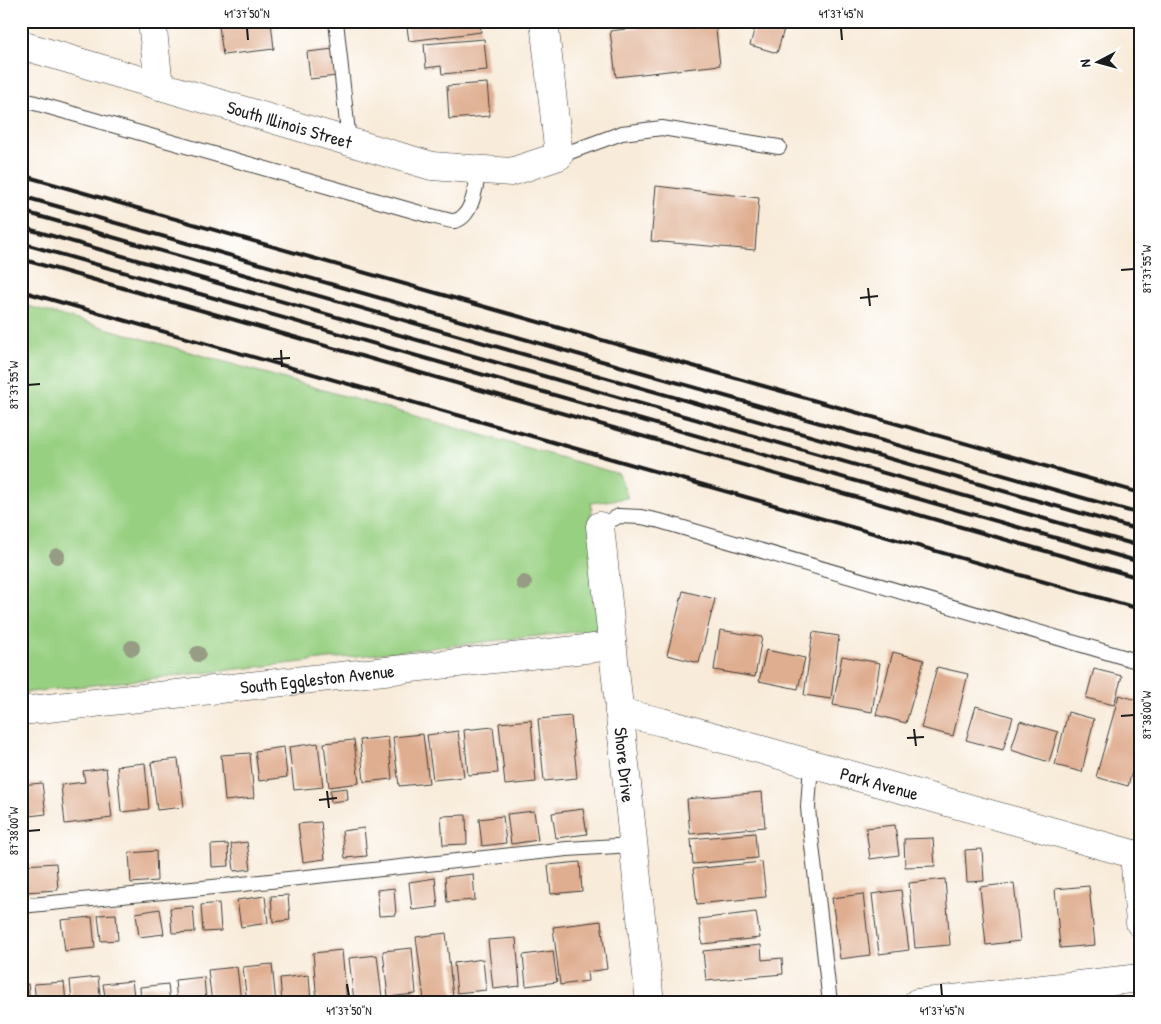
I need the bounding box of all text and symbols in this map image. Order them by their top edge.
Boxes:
text: 41°37'50"N [224,5,270,22]
text: 41°37'45"N [819,5,863,22]
north arrow [1074,38,1124,88]
text: N [1075,58,1094,68]
street label: South Illinois Street [224,94,356,155]
text: 87°37'55"W [1138,244,1155,293]
text: 87°37'55"W [5,360,22,409]
street label: South Eggleston Avenue [239,658,396,699]
text: 87°38'00"W [1138,690,1155,739]
street label: Shore Drive [609,726,641,803]
street label: Park Avenue [838,760,921,806]
text: 87°38'00"W [5,806,22,855]
text: 41°37'50"N [326,1002,372,1019]
text: 41°37'45"N [920,1002,964,1019]

